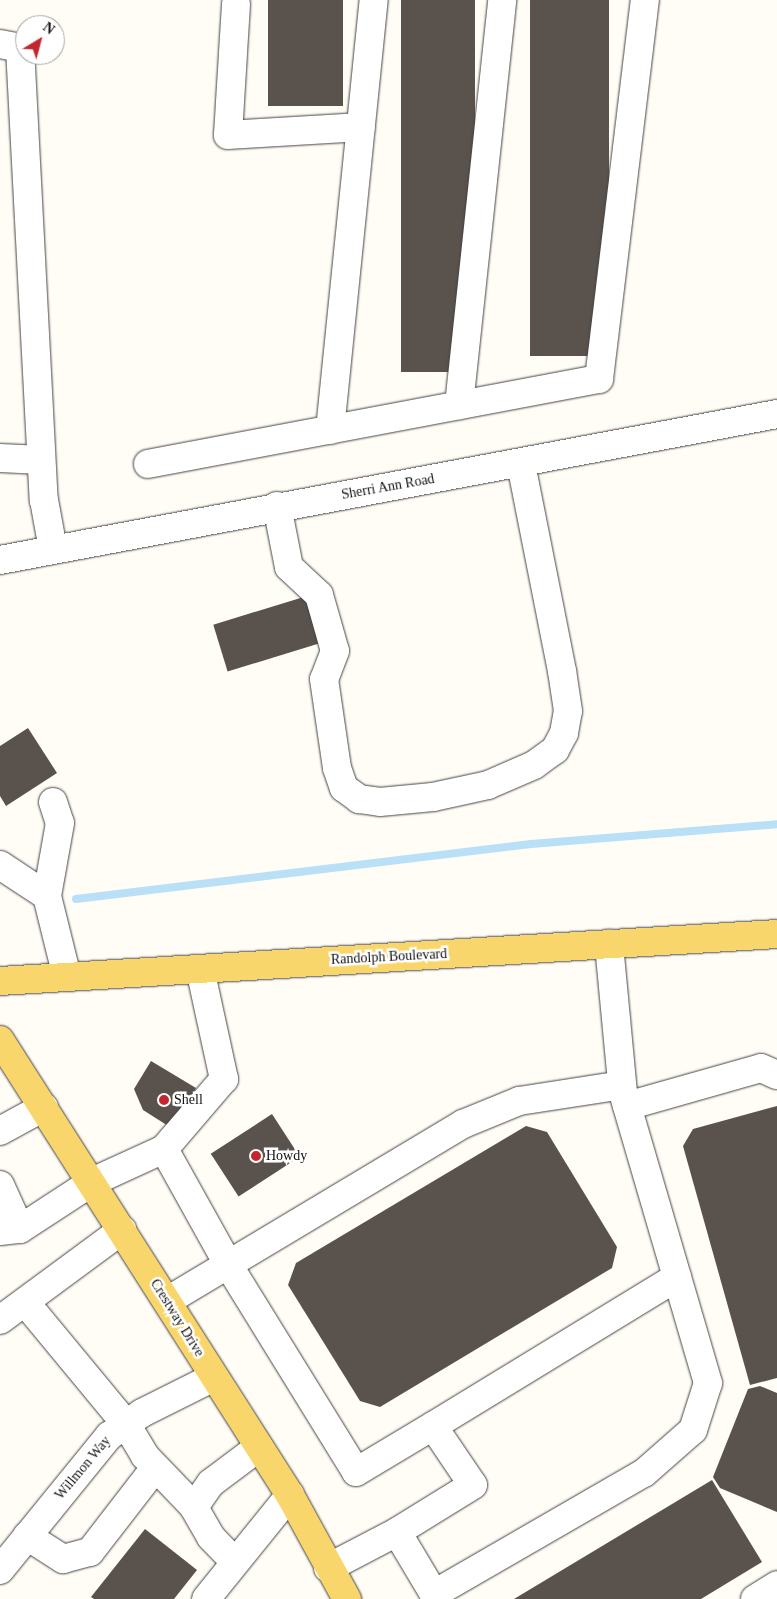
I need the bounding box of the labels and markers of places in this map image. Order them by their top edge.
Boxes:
place label: Shell [174,1092,203,1108]
marker: Shell [158,1094,170,1106]
place label: Howdy [266,1148,307,1164]
marker: Howdy [250,1150,262,1162]

